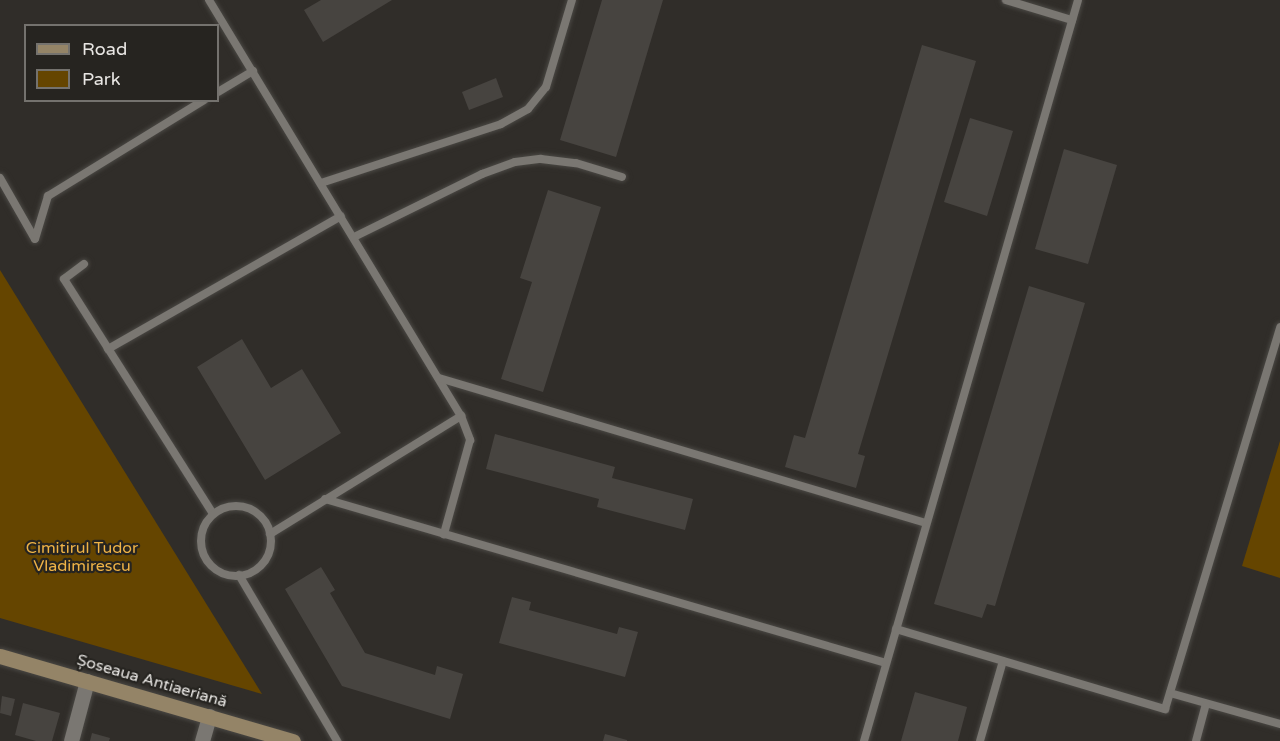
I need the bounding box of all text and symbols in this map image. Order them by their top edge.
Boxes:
legend [24,24,219,102]
text: Road [82,38,127,60]
text: Park [82,68,120,90]
park label: Cimitirul Tudor Vladimirescu [26,538,138,576]
street label: Șoseaua Antiaeriană [75,650,229,712]

